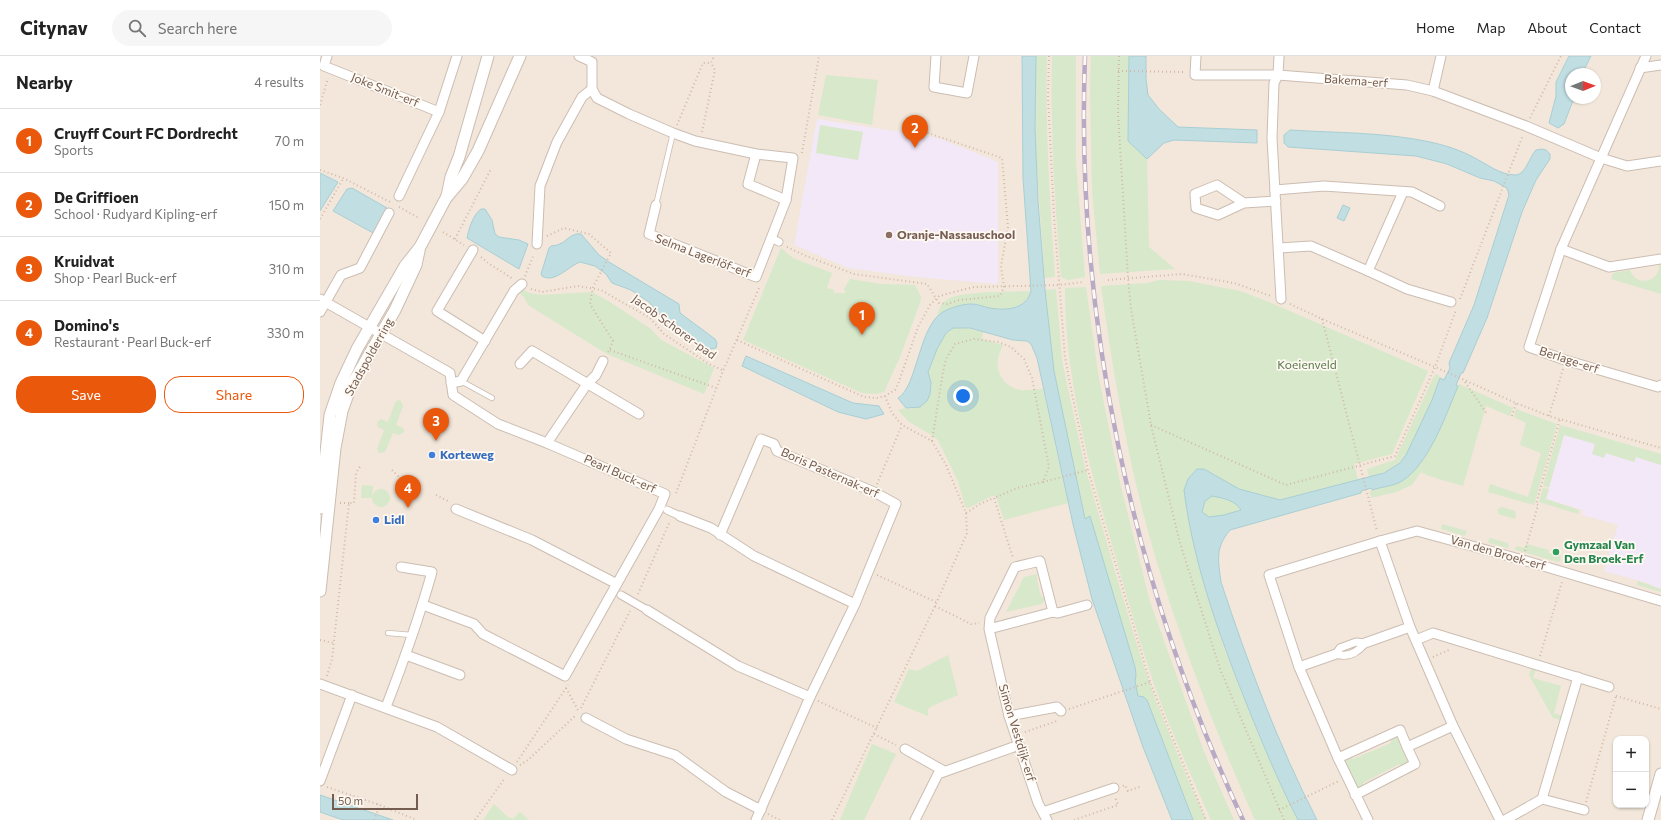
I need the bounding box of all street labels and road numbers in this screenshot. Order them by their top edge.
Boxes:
street label: Joke Smit-erf [349,69,422,110]
street label: Bakema-erf [1324,71,1389,89]
street label: Selma Lagerlöf-erf [653,230,754,280]
street label: Jacob Schorer-pad [629,291,719,362]
street label: Stadspolderring [341,315,396,398]
street label: Berlage-erf [1538,343,1601,375]
street label: Boris Pasternak-erf [779,444,882,500]
street label: Pearl Buck-erf [582,451,659,495]
street label: Van den Broek-erf [1449,532,1548,572]
street label: Simon Vestdijk-erf [996,682,1040,783]

